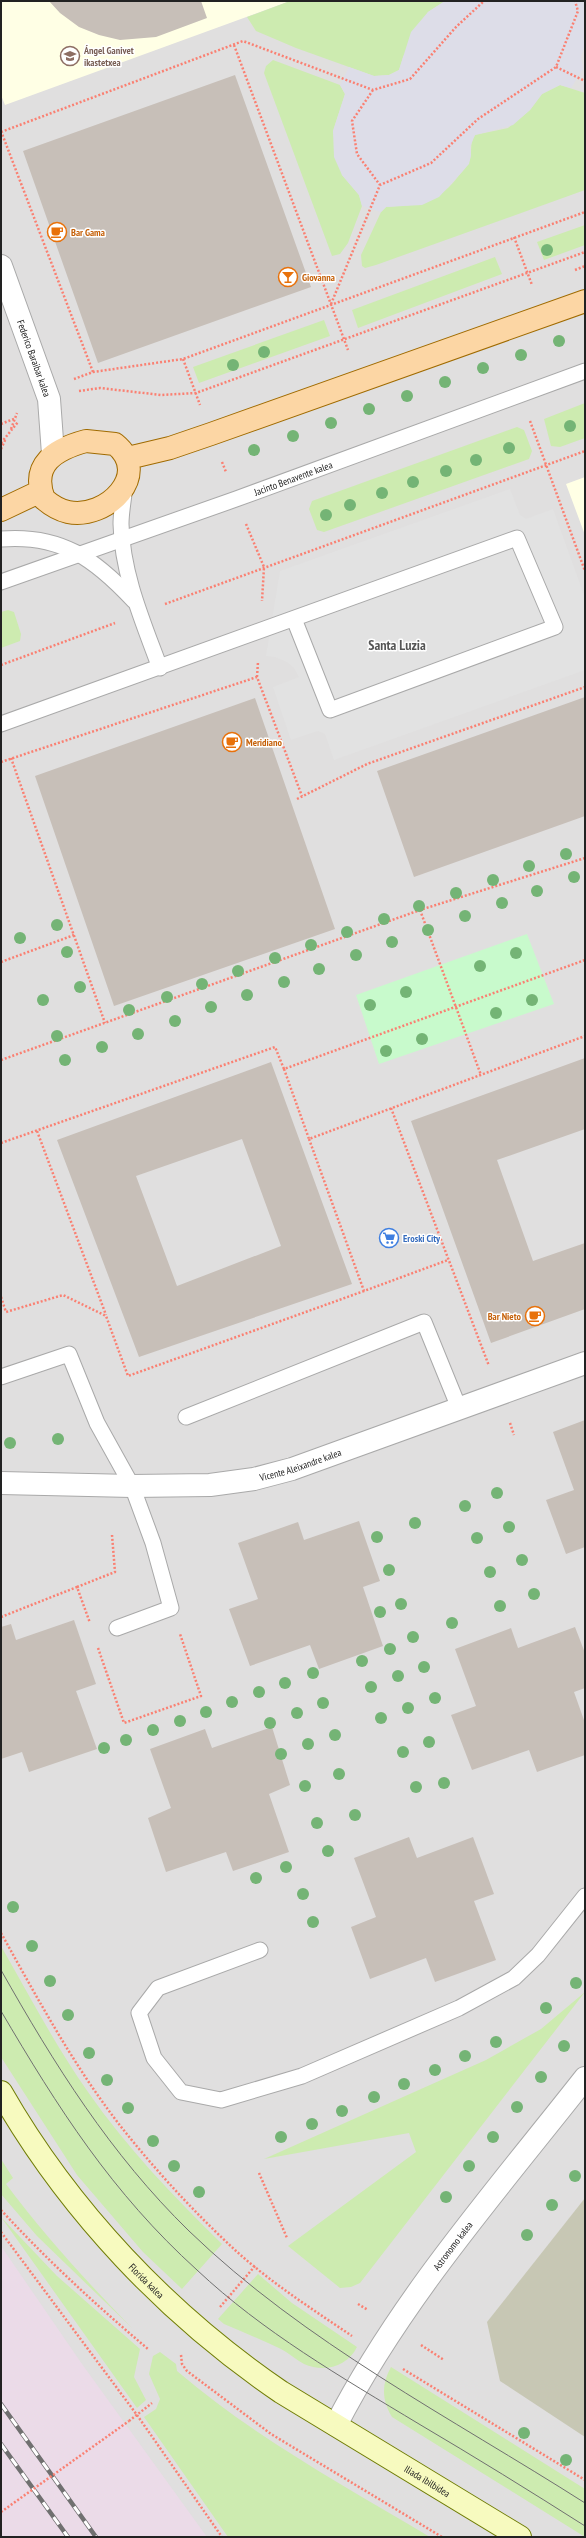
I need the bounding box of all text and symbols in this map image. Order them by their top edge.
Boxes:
place label: Ángel Ganivet ikastetxea [83,44,134,69]
school or university icon: Ángel Ganivet ikastetxea [59,45,81,67]
cafe icon: Bar Gama [46,221,68,243]
place label: Bar Gama [71,226,105,239]
bar icon: Giovanna [277,266,299,288]
place label: Giovanna [302,271,335,284]
street label: Federico Baraibar kalea [14,318,54,398]
street label: Jacinto Benavente kalea [251,458,334,499]
district label: Santa Luzia [368,636,426,654]
cafe icon: Meridiano [221,731,243,753]
place label: Meridiano [246,736,282,749]
supermarket icon: Eroski City [378,1227,400,1249]
place label: Eroski City [403,1232,441,1245]
cafe icon: Bar Nieto [524,1305,546,1327]
place label: Bar Nieto [488,1310,522,1323]
street label: Vicente Aleixandre kalea [257,1445,343,1484]
street label: Astronomo kalea [430,2219,475,2273]
street label: Florida kalea [126,2260,167,2301]
street label: Iliada ibilbidea [402,2462,453,2500]

